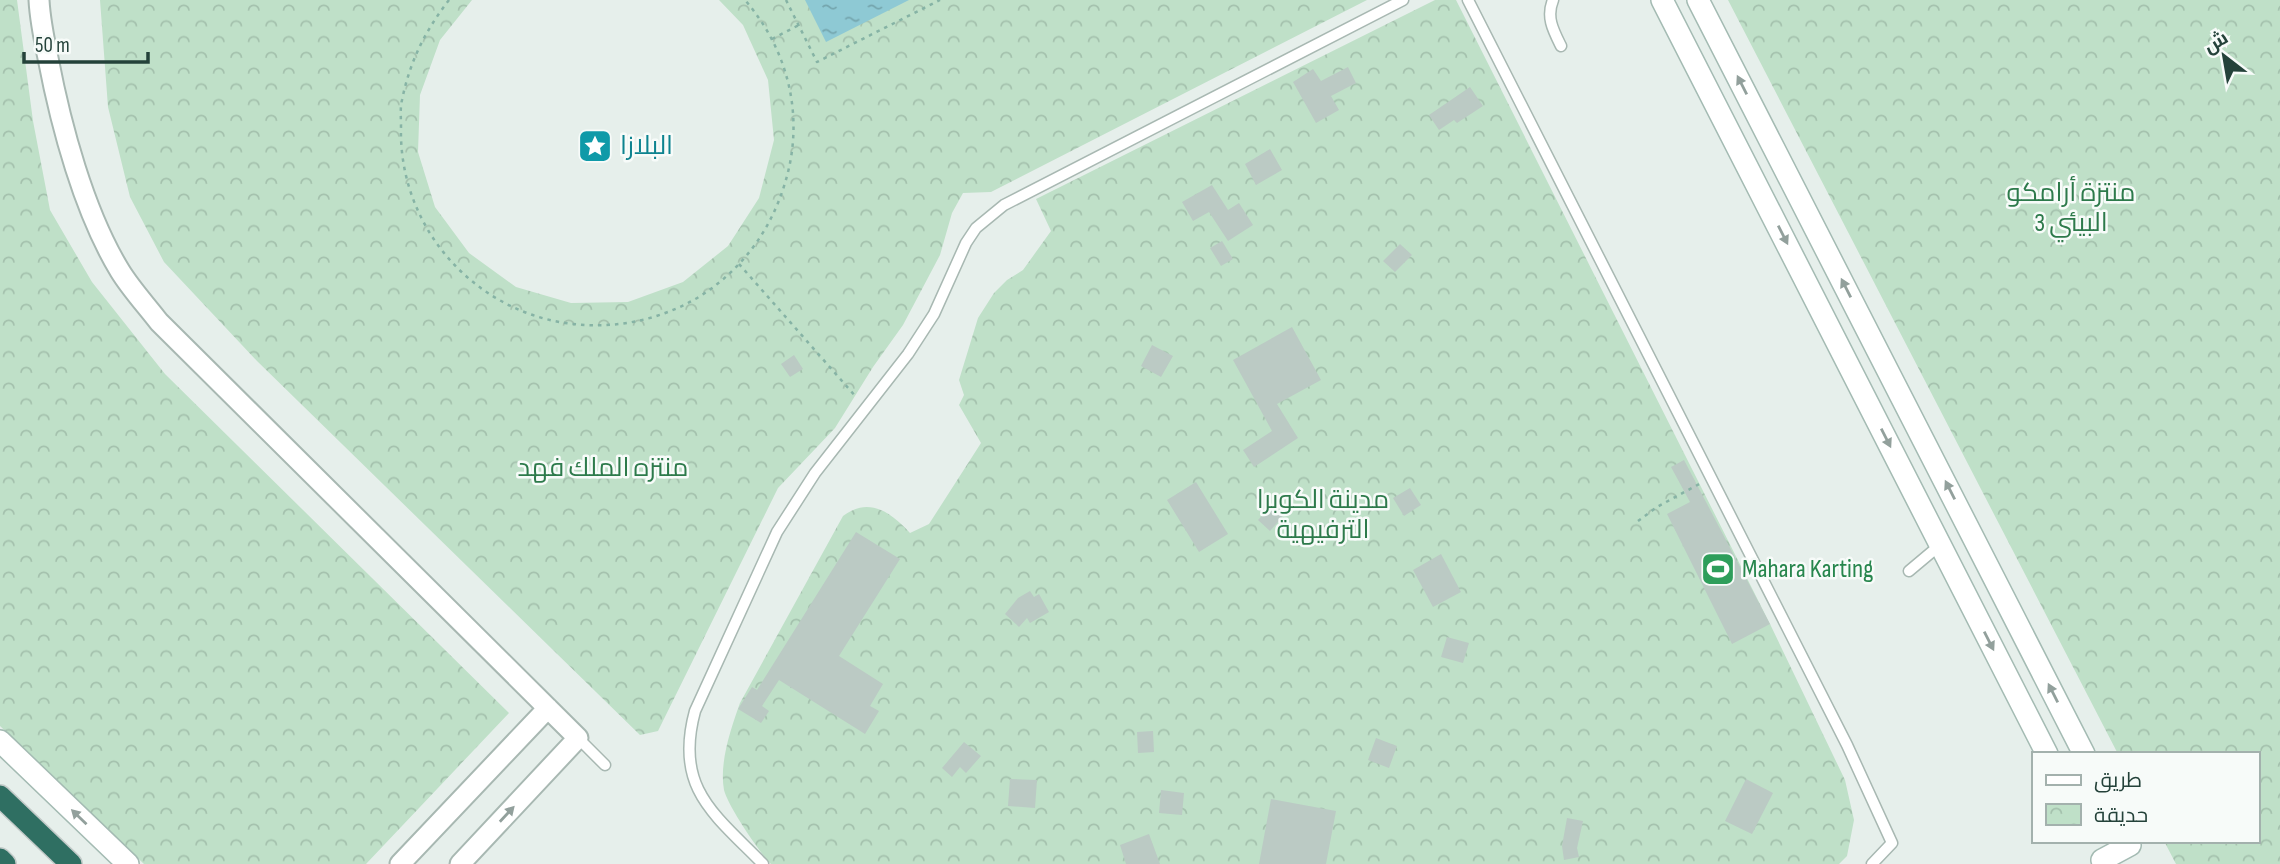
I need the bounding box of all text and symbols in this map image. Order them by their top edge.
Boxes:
scale bar [24,21,149,65]
north arrow [2189,21,2259,91]
text: ش [2200,27,2232,59]
text: 50 m [35,33,70,58]
one-way arrow [1736,76,1748,95]
place icon: البلازا [576,127,614,165]
place label: البلازا [620,131,673,162]
park label: منتزة أرامكو البيئي 3 [2007,175,2135,243]
one-way arrow [1777,225,1788,245]
one-way arrow [1841,278,1852,298]
one-way arrow [1880,428,1891,448]
park label: منتزه الملك فهد [517,453,689,484]
one-way arrow [1944,480,1955,500]
park label: مدينة الكوبرا الترفيهية [1257,485,1389,546]
sports icon: Mahara Karting [1699,550,1737,588]
place label: Mahara Karting [1742,554,1873,585]
one-way arrow [1983,631,1995,650]
one-way arrow [2048,683,2059,703]
legend [2032,752,2259,843]
text: طريق [2094,768,2142,793]
text: حديقة [2094,803,2148,828]
one-way arrow [499,805,515,823]
one-way arrow [71,809,88,825]

